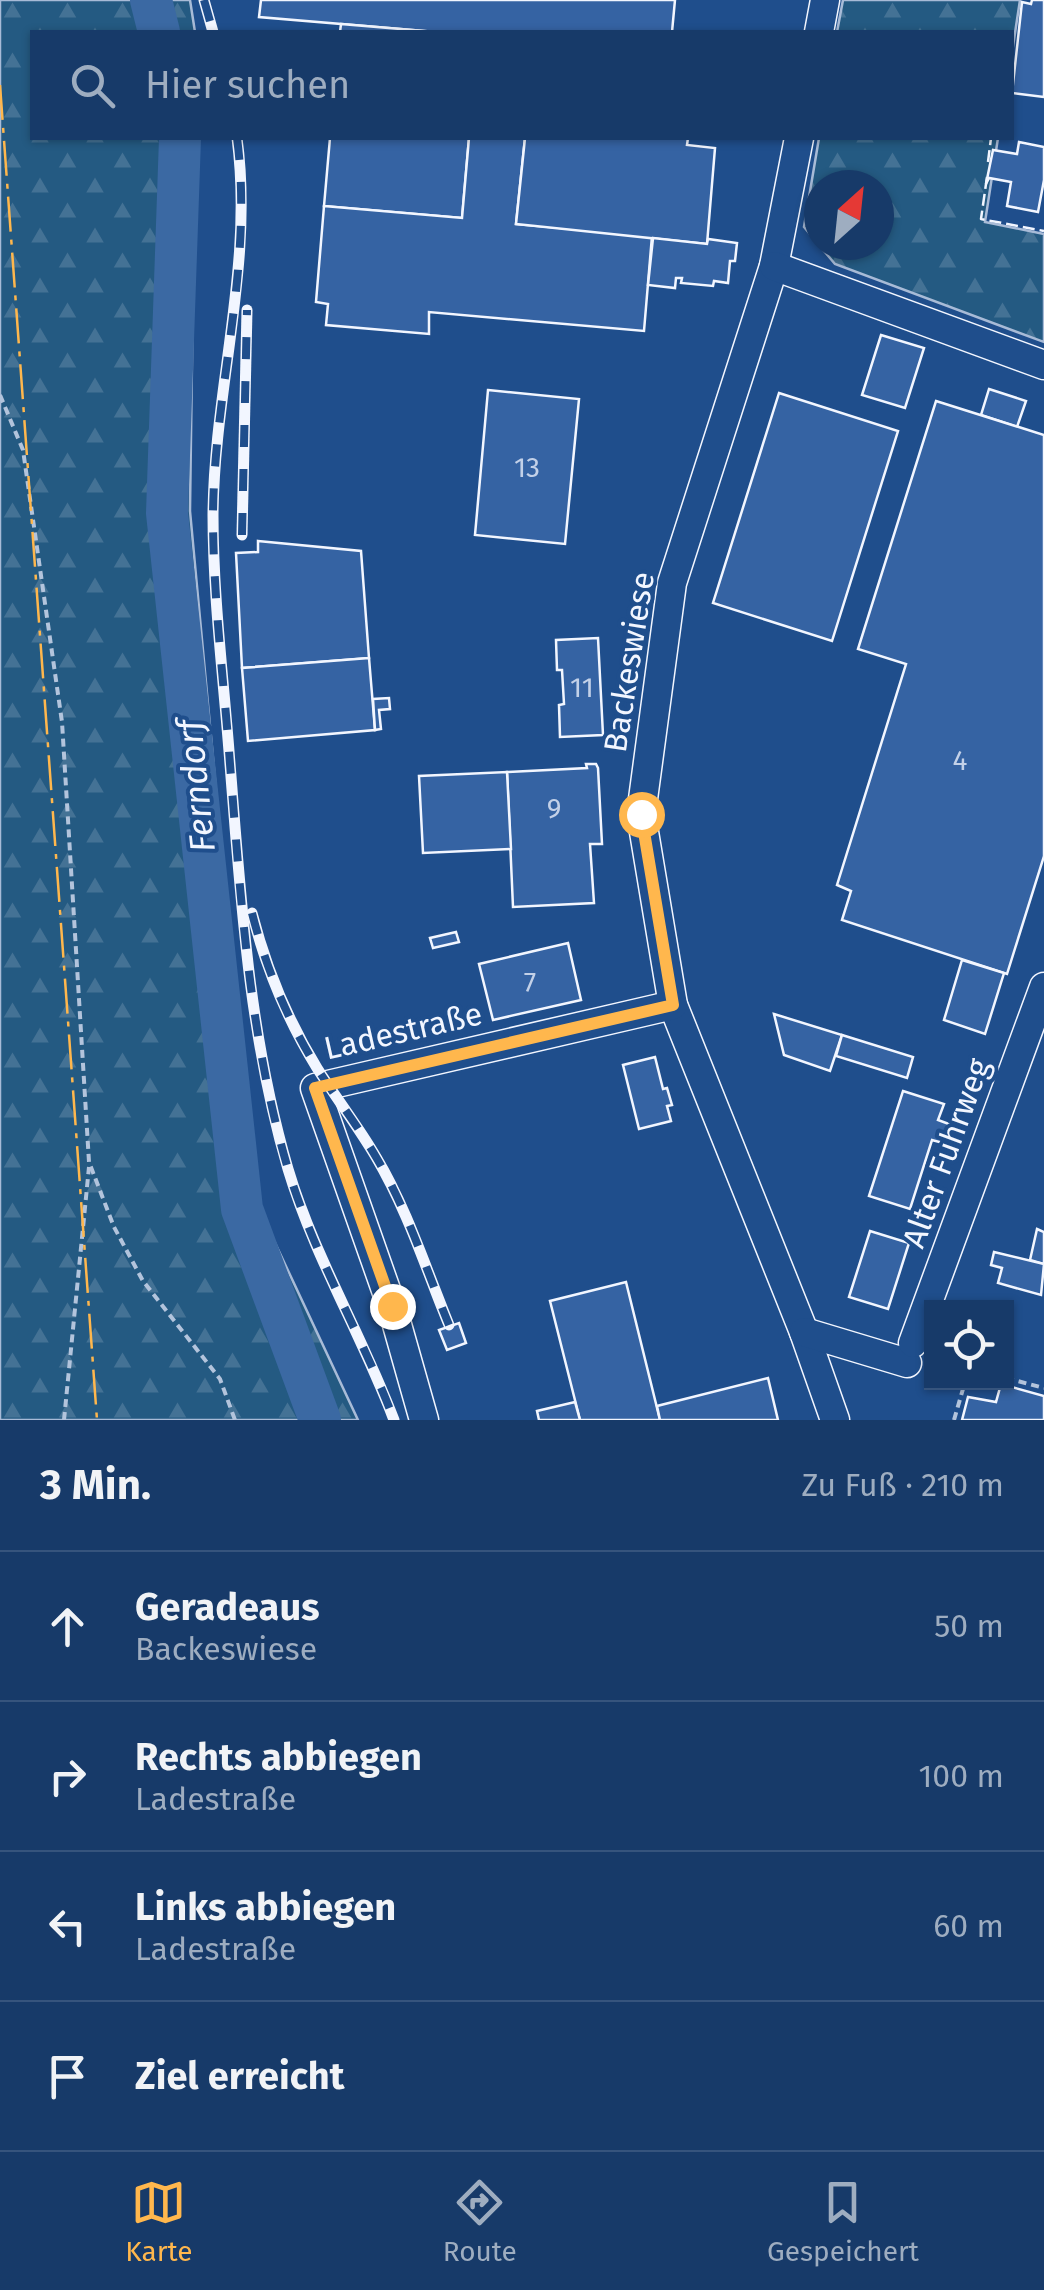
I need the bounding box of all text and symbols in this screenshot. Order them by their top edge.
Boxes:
search box [30,30,1014,140]
icon: search [65,58,120,113]
text: Hier suchen [145,62,350,108]
north arrow [804,170,894,260]
house number: 13 [514,451,540,484]
street label: Backeswiese [596,569,662,755]
house number: 11 [570,671,594,704]
water label: Ferndorf [168,713,224,854]
house number: 4 [953,744,968,777]
house number: 9 [547,792,561,825]
route start [619,792,665,838]
house number: 7 [524,966,536,999]
street label: Ladestraße [320,994,486,1068]
street label: Alter Fuhrweg [894,1053,998,1253]
route end [370,1284,416,1330]
map controls [924,1300,1014,1390]
button: locate [924,1300,1014,1390]
text: 3 Min. [40,1460,151,1510]
text: Zu Fuß · 210 m [801,1466,1004,1504]
text: Geradeaus [135,1584,320,1630]
icon: ahead [40,1599,95,1654]
text: 50 m [934,1607,1004,1645]
text: Backeswiese [135,1630,317,1668]
text: Rechts abbiegen [135,1734,422,1780]
icon: right [40,1749,95,1804]
text: 100 m [919,1757,1004,1795]
text: Ladestraße [135,1780,296,1818]
text: Links abbiegen [135,1884,396,1930]
icon: left [40,1899,95,1954]
text: 60 m [933,1907,1004,1945]
text: Ladestraße [135,1930,296,1968]
icon: arrive [40,2049,95,2104]
text: Ziel erreicht [135,2053,344,2099]
tab: Karte [125,2175,192,2268]
tab: Route [443,2175,517,2268]
tab: Gespeichert [767,2175,919,2268]

